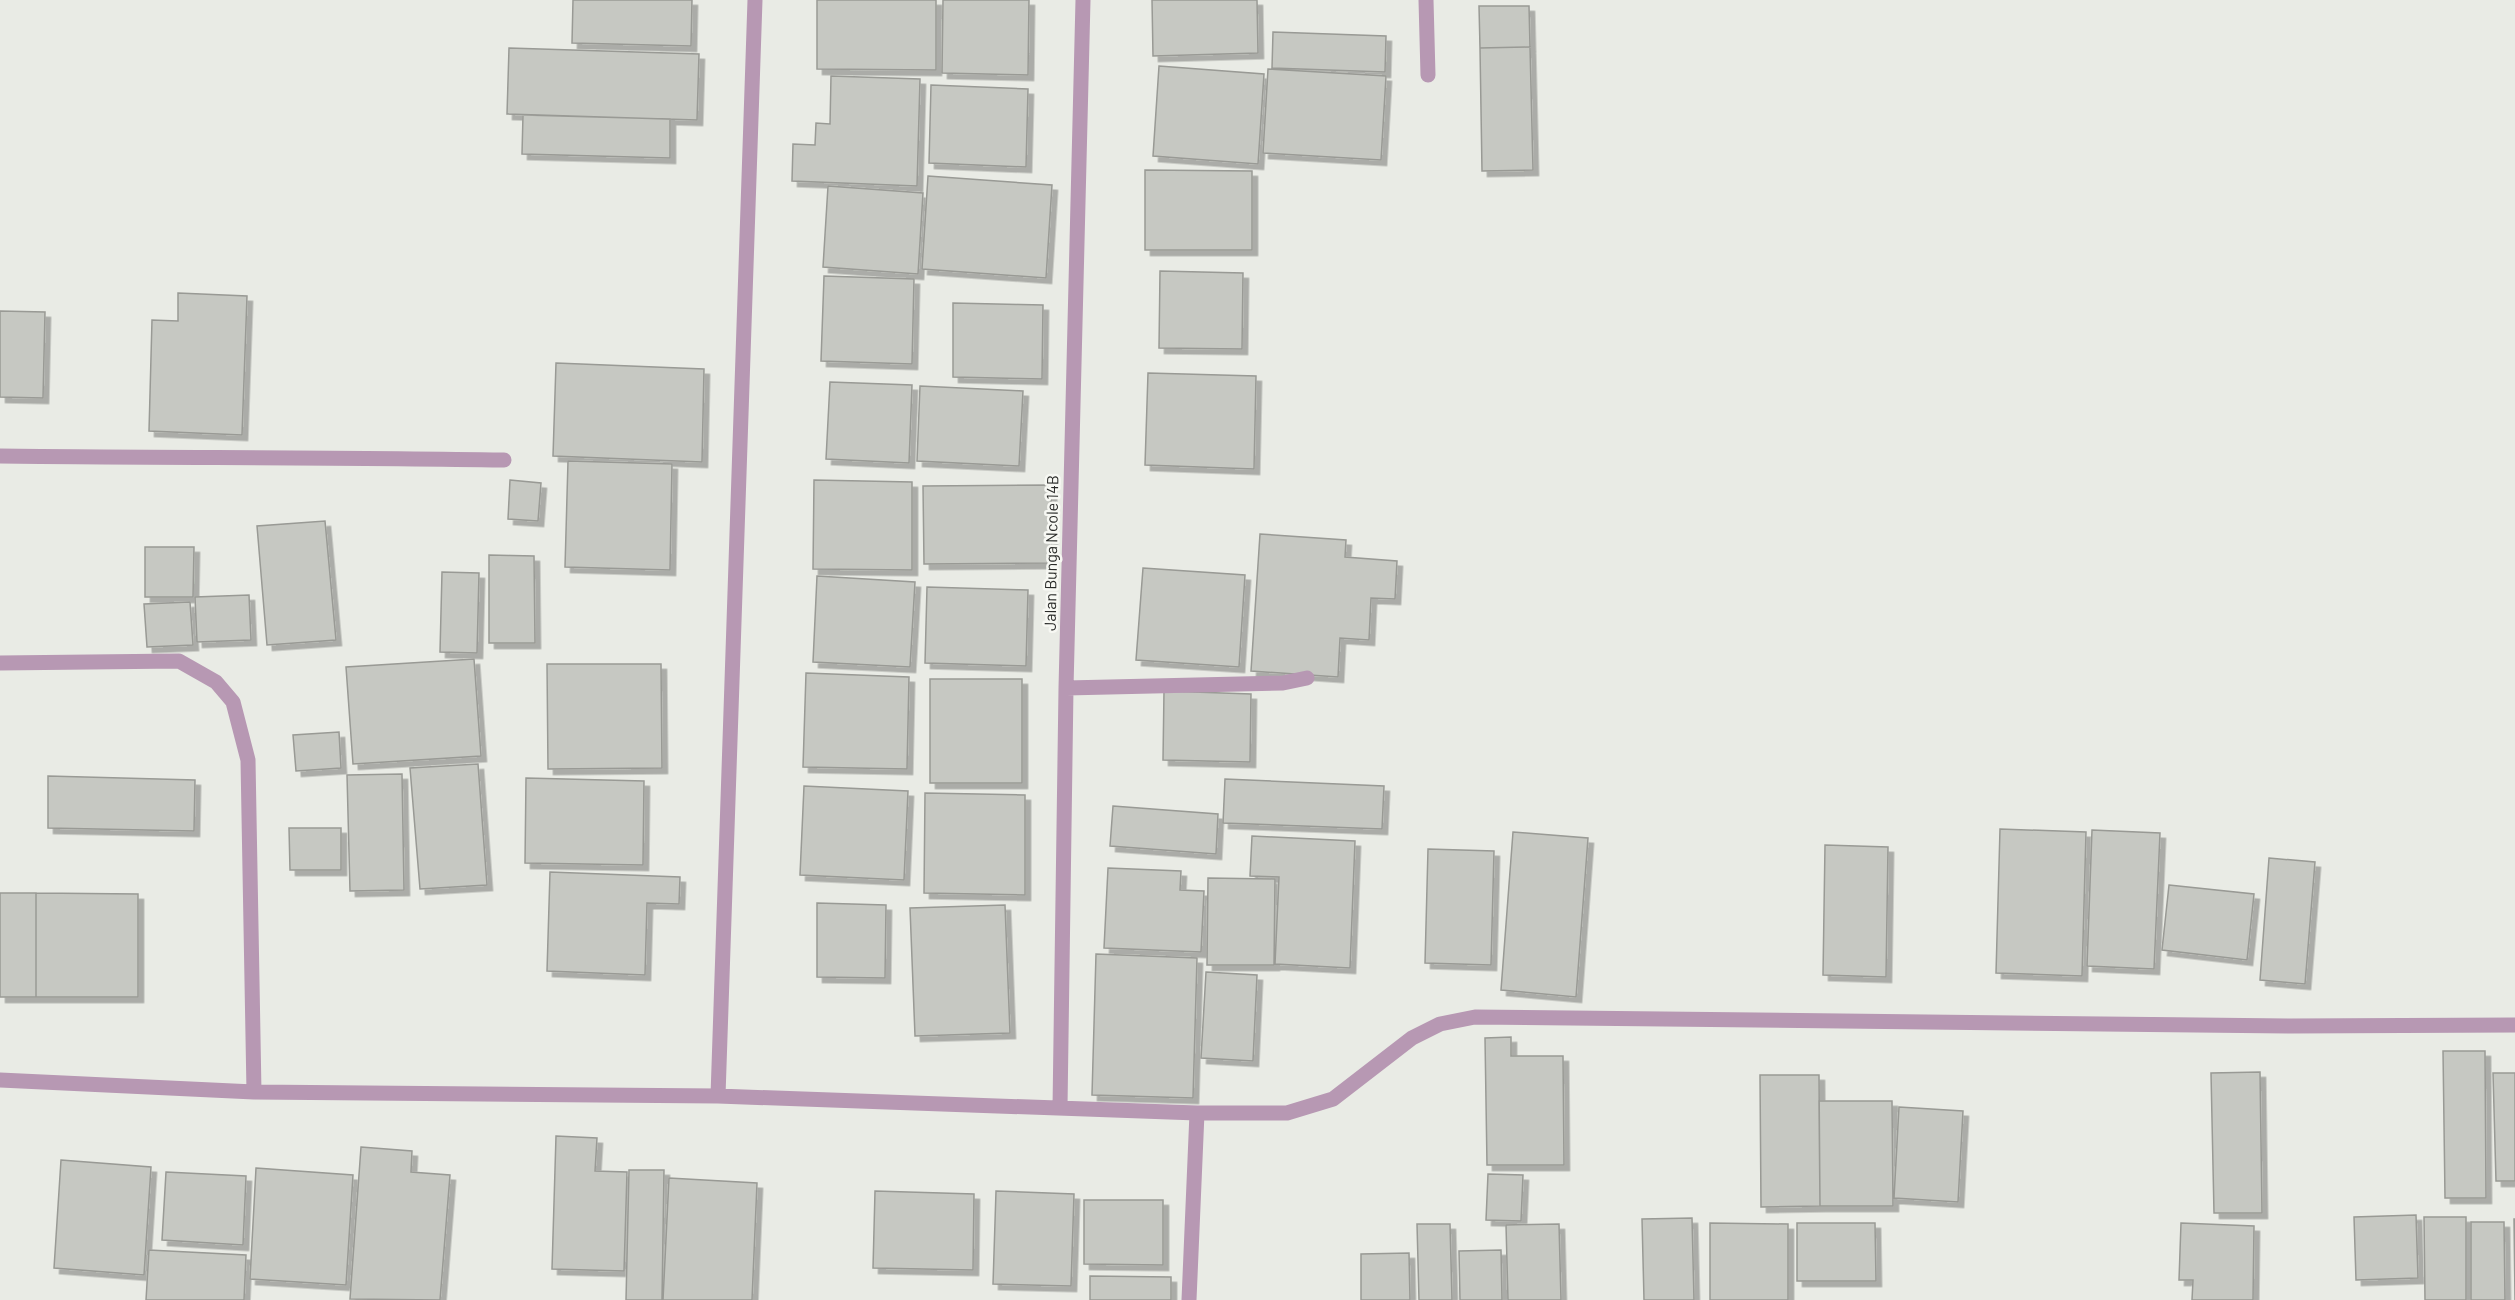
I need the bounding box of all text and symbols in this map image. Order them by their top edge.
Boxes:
street label: Jalan Bunga Ncole 14B [1040,475,1061,631]

